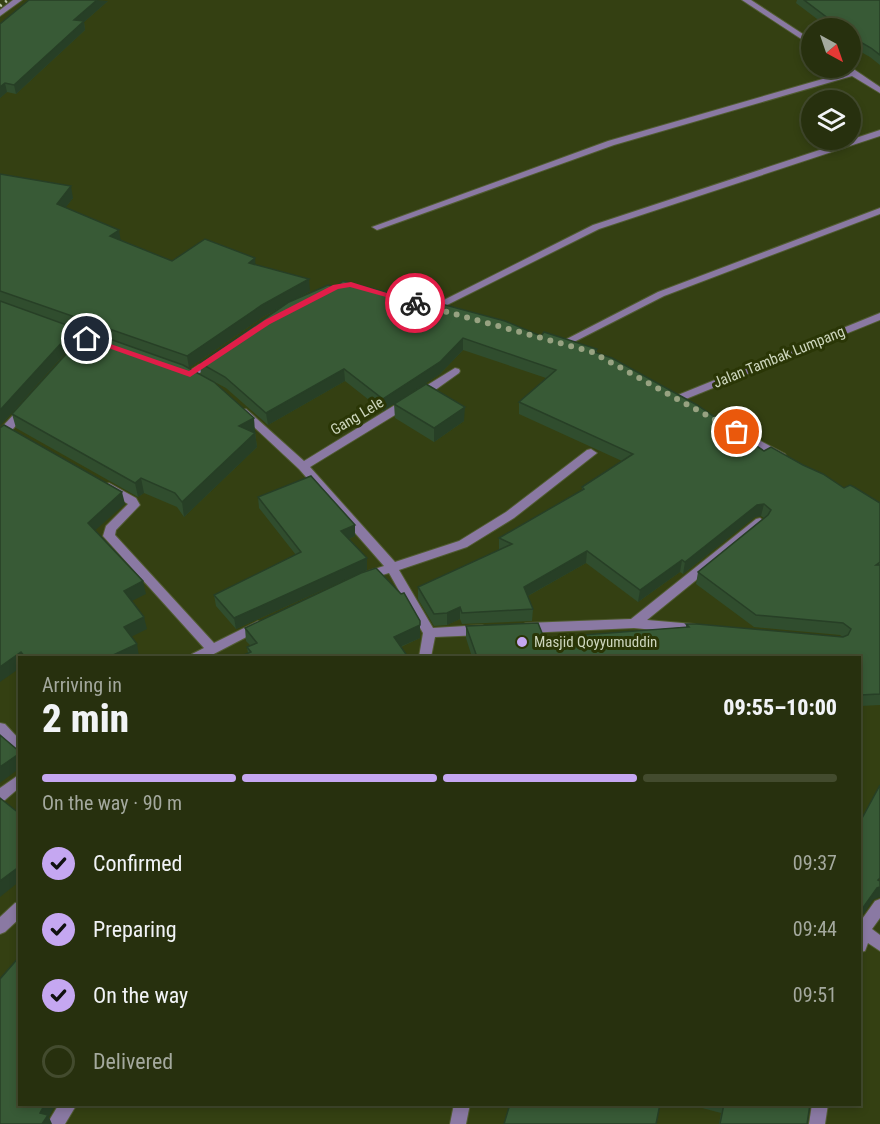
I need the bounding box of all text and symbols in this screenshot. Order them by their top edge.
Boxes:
north arrow [801,18,861,78]
map controls [801,18,861,150]
button: layers [801,90,861,150]
courier [385,273,445,333]
icon: bike [399,287,432,320]
pin [61,313,112,364]
icon: home [70,322,103,355]
street label: Jalan Tambak Lumpang [711,322,847,392]
street label: Gang Lele [327,393,387,439]
pin [711,406,762,457]
icon: bag [720,415,753,448]
place label: Masjid Qoyyumuddin [534,633,657,651]
marker: Masjid Qoyyumuddin [515,635,529,649]
text: Arriving in [42,673,122,697]
text: 09:55–10:00 [723,695,837,720]
text: 2 min [42,696,129,742]
text: On the way · 90 m [42,791,182,815]
icon: check [42,847,75,880]
text: Confirmed [93,851,182,876]
text: 09:37 [793,851,837,875]
icon: check [42,913,75,946]
text: Preparing [93,917,177,942]
text: 09:44 [793,917,837,941]
icon: check [42,979,75,1012]
text: On the way [93,983,188,1008]
text: 09:51 [793,983,837,1007]
text: Delivered [93,1049,173,1074]

